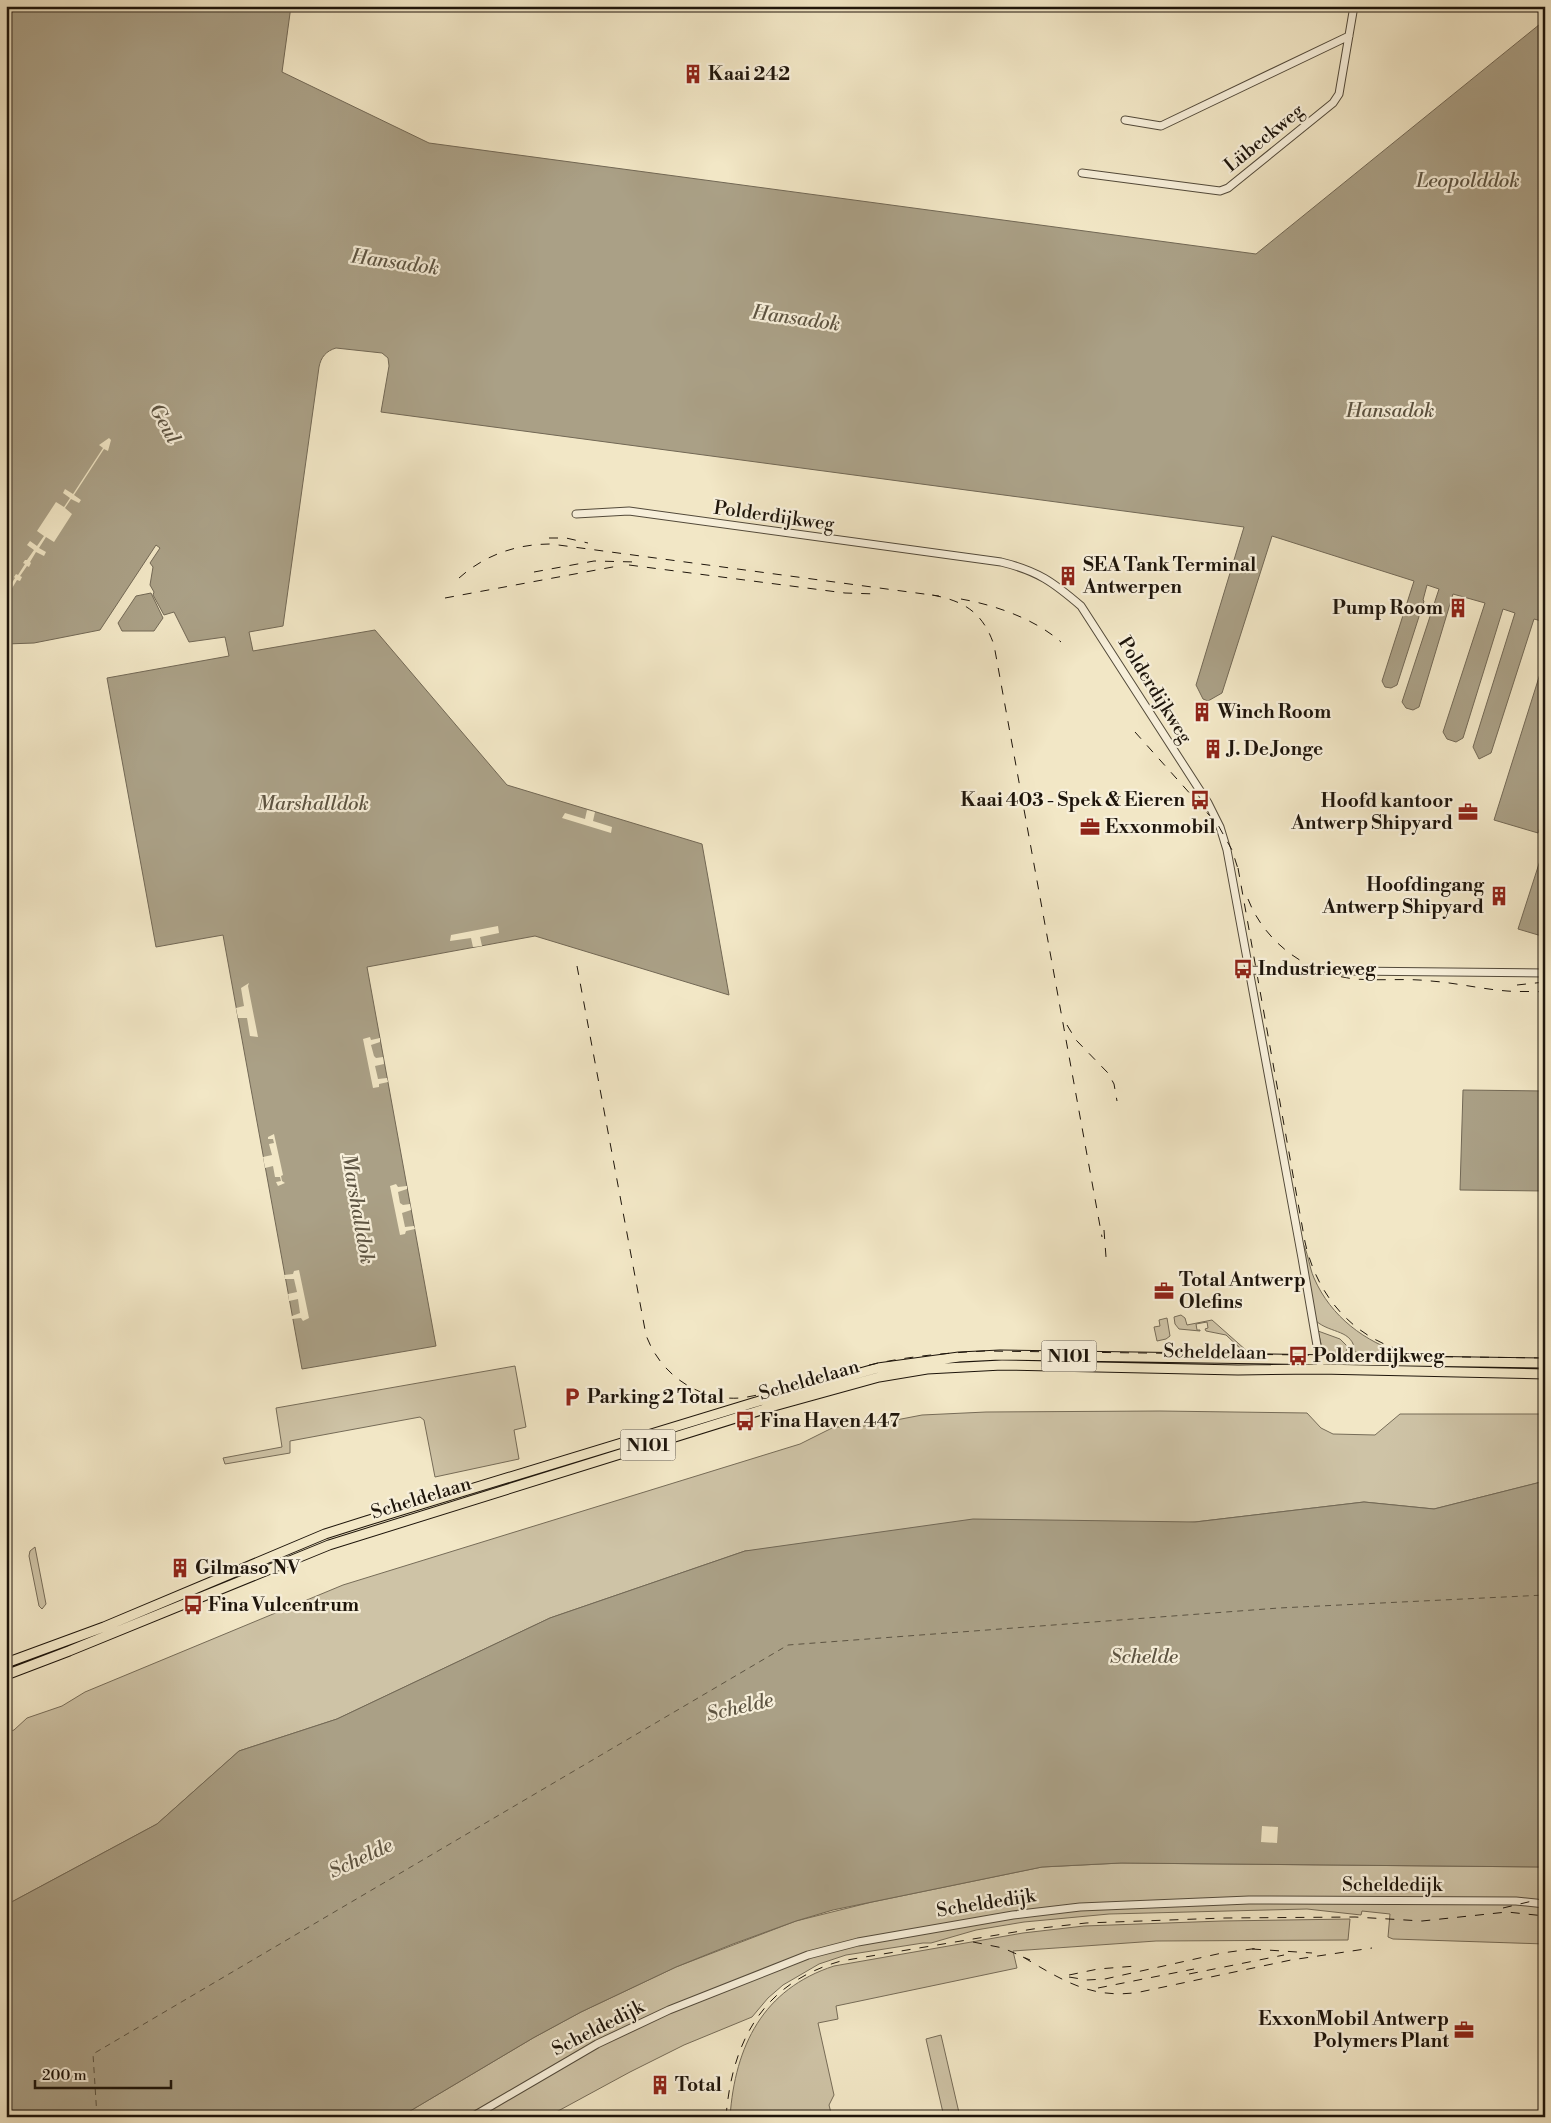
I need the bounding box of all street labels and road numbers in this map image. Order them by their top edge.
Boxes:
street label: Lübeckweg [1219,98,1309,177]
street label: Polderdijkweg [712,496,836,536]
street label: Polderdijkweg [1113,632,1198,748]
street label: Scheldelaan [1163,1339,1267,1365]
road number: N101 [1042,1340,1096,1372]
street label: Scheldelaan [756,1354,862,1406]
road number: N101 [620,1430,676,1460]
street label: Scheldelaan [368,1471,474,1525]
street label: Scheldedijk [1342,1873,1443,1897]
street label: Scheldedijk [935,1883,1038,1923]
street label: Scheldedijk [548,1994,649,2061]

